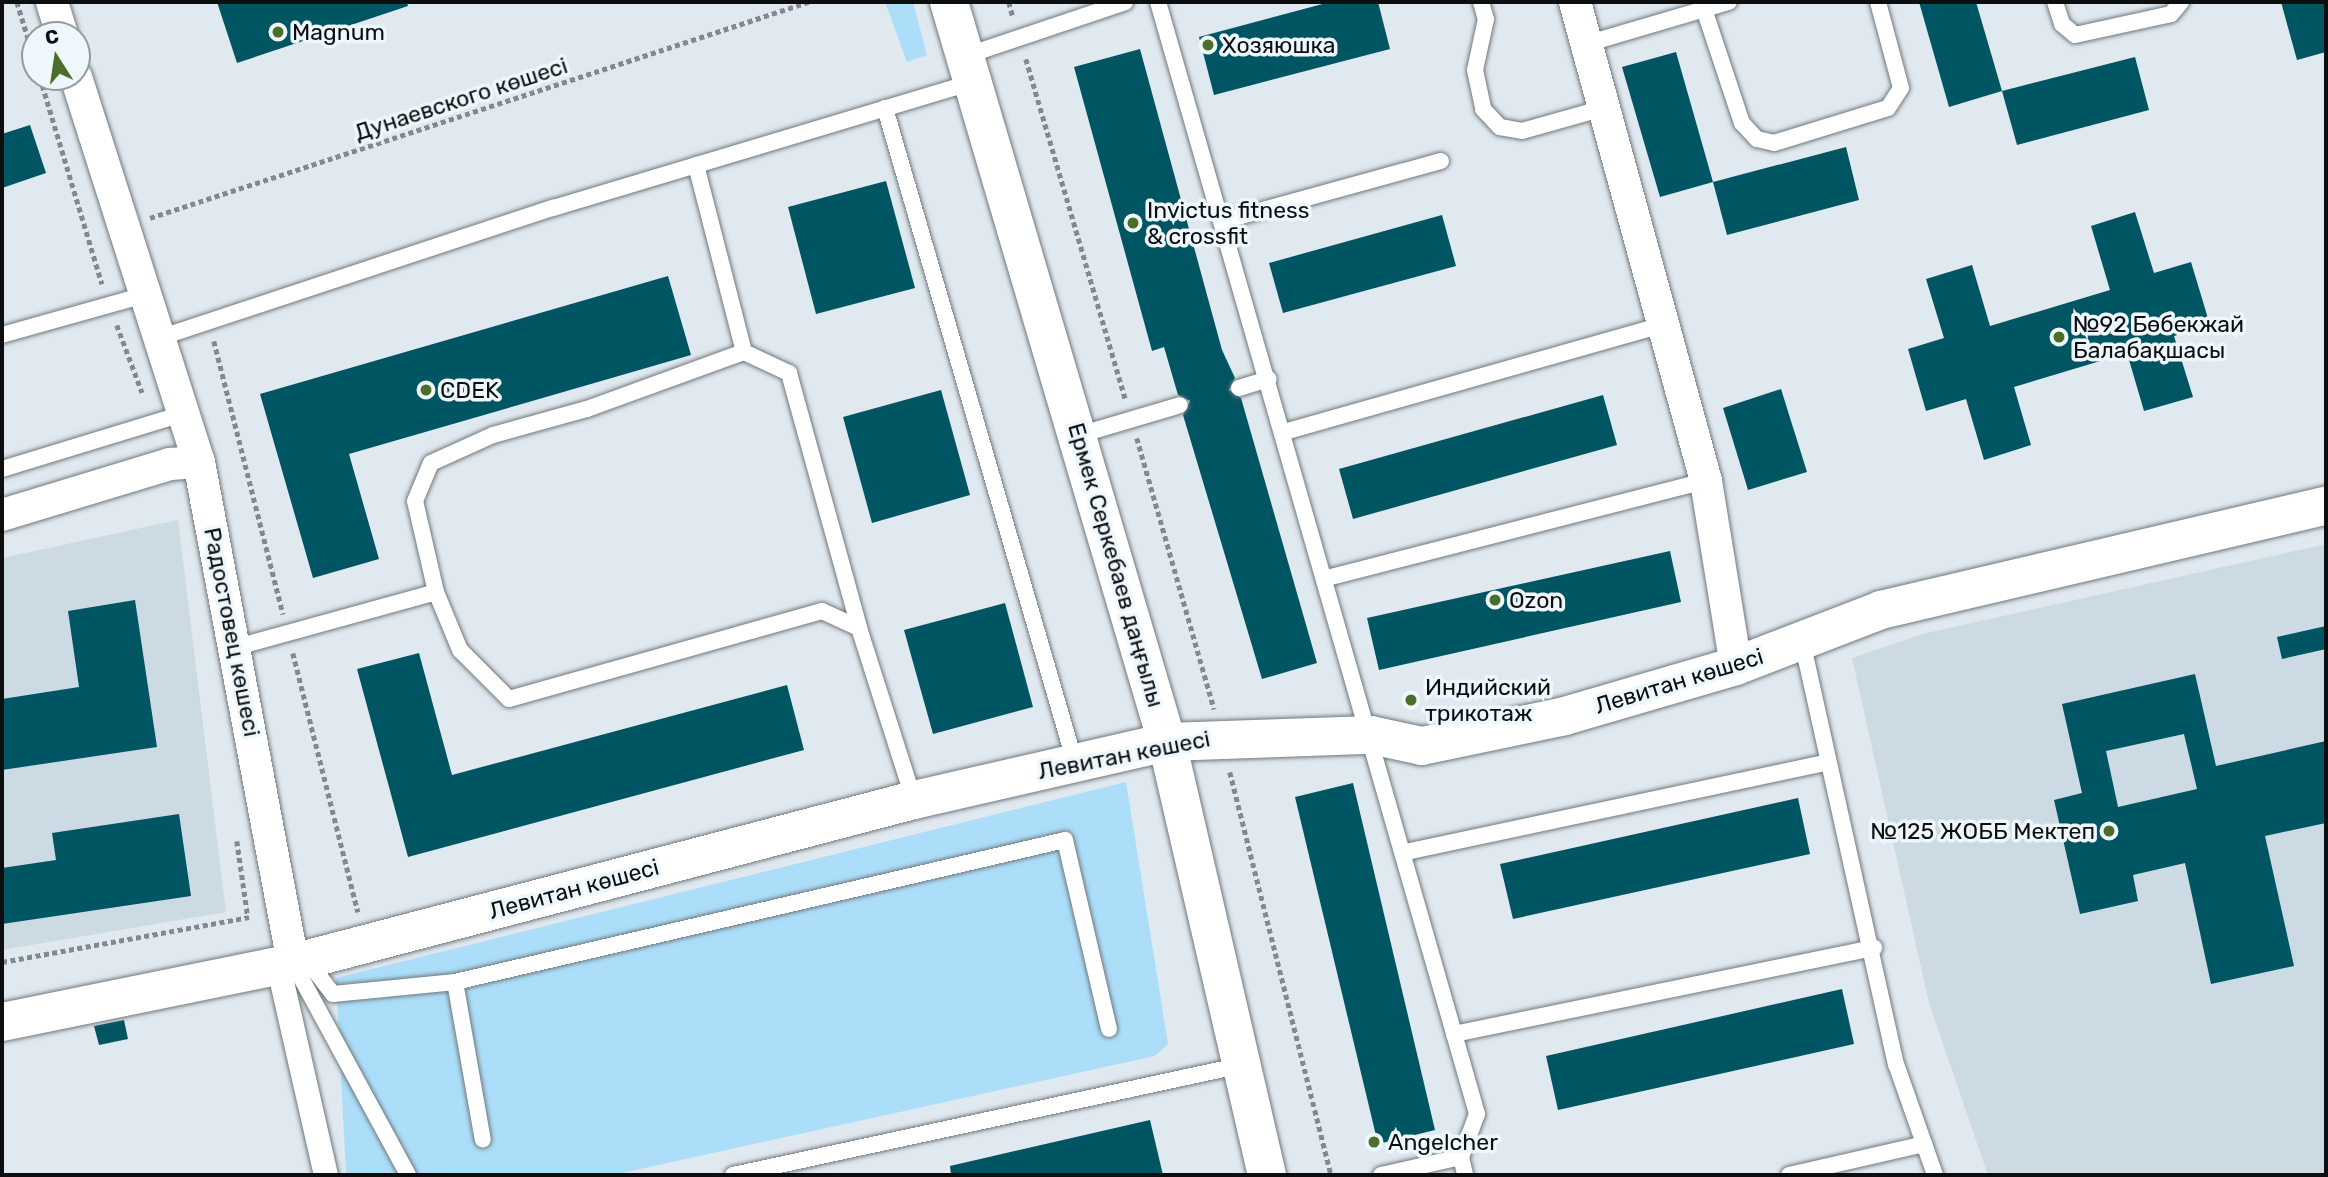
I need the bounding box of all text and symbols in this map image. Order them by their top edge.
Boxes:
place label: Magnum [292,18,385,46]
north arrow [21,21,91,91]
text: С [43,24,61,50]
marker: Magnum [270,24,286,40]
place label: Хозяюшка [1222,31,1336,59]
marker: Хозяюшка [1200,37,1216,53]
street label: Дунаевского көшесі [351,52,571,146]
place label: Invictus fitness & crossfit [1147,196,1310,250]
marker: Invictus fitness & crossfit [1125,215,1141,231]
place label: №92 Бөбекжай Балабақшасы [2073,310,2244,364]
marker: №92 Бөбекжай Балабақшасы [2051,329,2067,345]
place label: CDEK [440,376,499,404]
marker: CDEK [418,382,434,398]
street label: Ермек Серкебаев даңғылы [1062,420,1170,710]
street label: Радостовец көшесі [198,525,266,739]
place label: Ozon [1509,586,1563,614]
marker: Ozon [1487,592,1503,608]
street label: Левитан көшесі [1591,642,1767,720]
place label: Индийский трикотаж [1425,673,1551,727]
marker: Индийский трикотаж [1403,692,1419,708]
street label: Левитан көшесі [1036,725,1212,785]
place label: №125 ЖОББ Мектеп [1871,817,2095,845]
marker: №125 ЖОББ Мектеп [2101,823,2117,839]
street label: Левитан көшесі [486,853,662,925]
place label: Angelcher [1388,1128,1498,1156]
marker: Angelcher [1366,1134,1382,1150]

